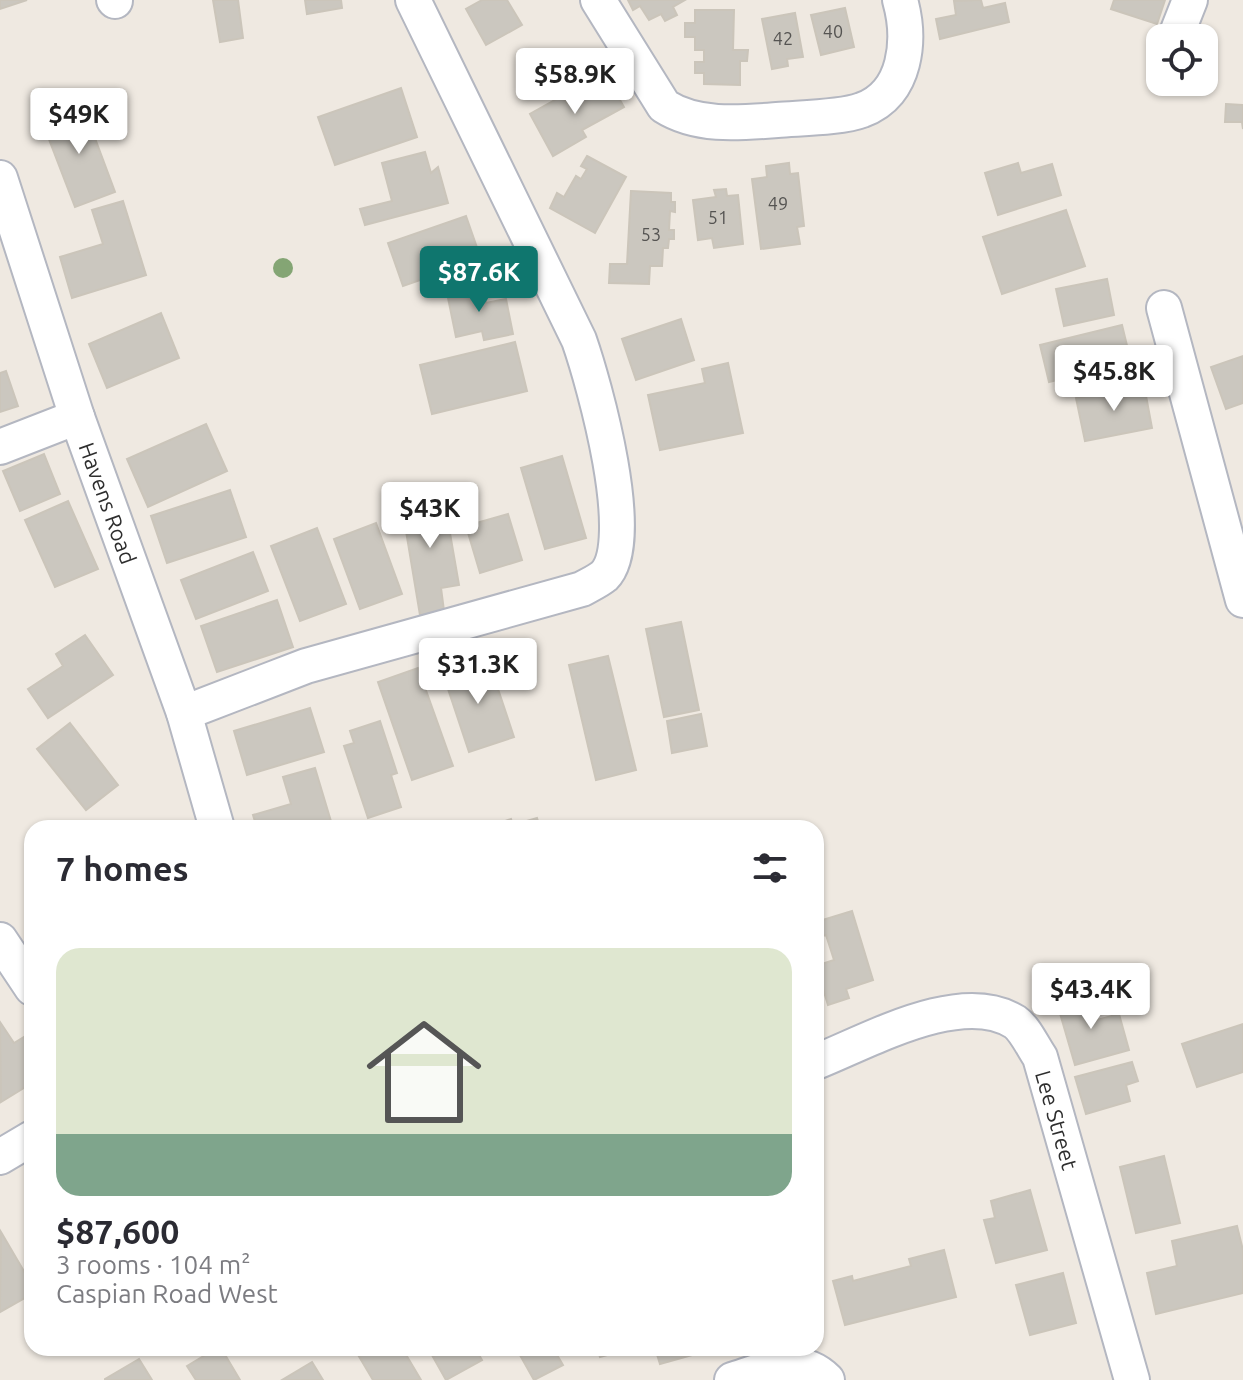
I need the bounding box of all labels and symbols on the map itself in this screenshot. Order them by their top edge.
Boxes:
house number: 40 [823,21,843,41]
house number: 42 [773,28,793,48]
pin: $58.9K [510,48,640,116]
pin: $49K [32,88,126,156]
house number: 49 [768,193,788,213]
house number: 51 [708,207,728,227]
house number: 53 [641,224,661,244]
pin: $87.6K [414,246,544,314]
pin: $45.8K [1049,345,1179,413]
street label: Havens Road [74,439,142,567]
pin: $43K [383,482,477,550]
pin: $31.3K [413,638,543,706]
pin: $43.4K [1026,963,1156,1031]
street label: Lee Street [1031,1068,1083,1173]

